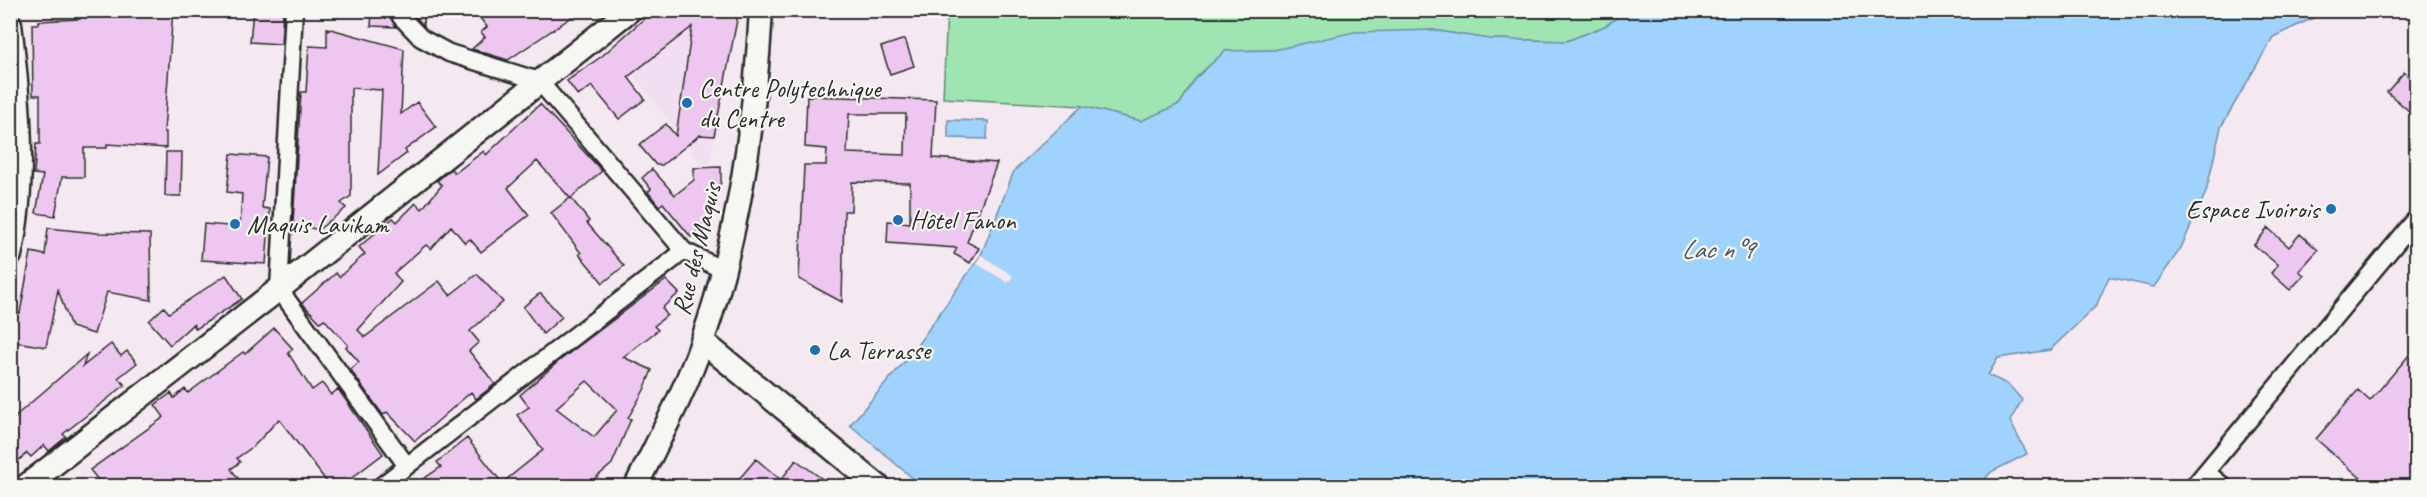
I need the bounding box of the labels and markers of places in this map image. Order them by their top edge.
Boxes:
place label: Centre Polytechnique du Centre [699,72,883,135]
marker: Centre Polytechnique du Centre [680,96,694,110]
place label: Espace Ivoirois [2186,193,2321,226]
marker: Espace Ivoirois [2324,202,2338,216]
place label: Hôtel Fanon [910,204,1017,237]
place label: Maquis Lavikam [247,208,391,241]
marker: Hôtel Fanon [891,213,905,227]
marker: Maquis Lavikam [228,217,242,231]
place label: La Terrasse [827,334,933,367]
marker: La Terrasse [808,343,822,357]

